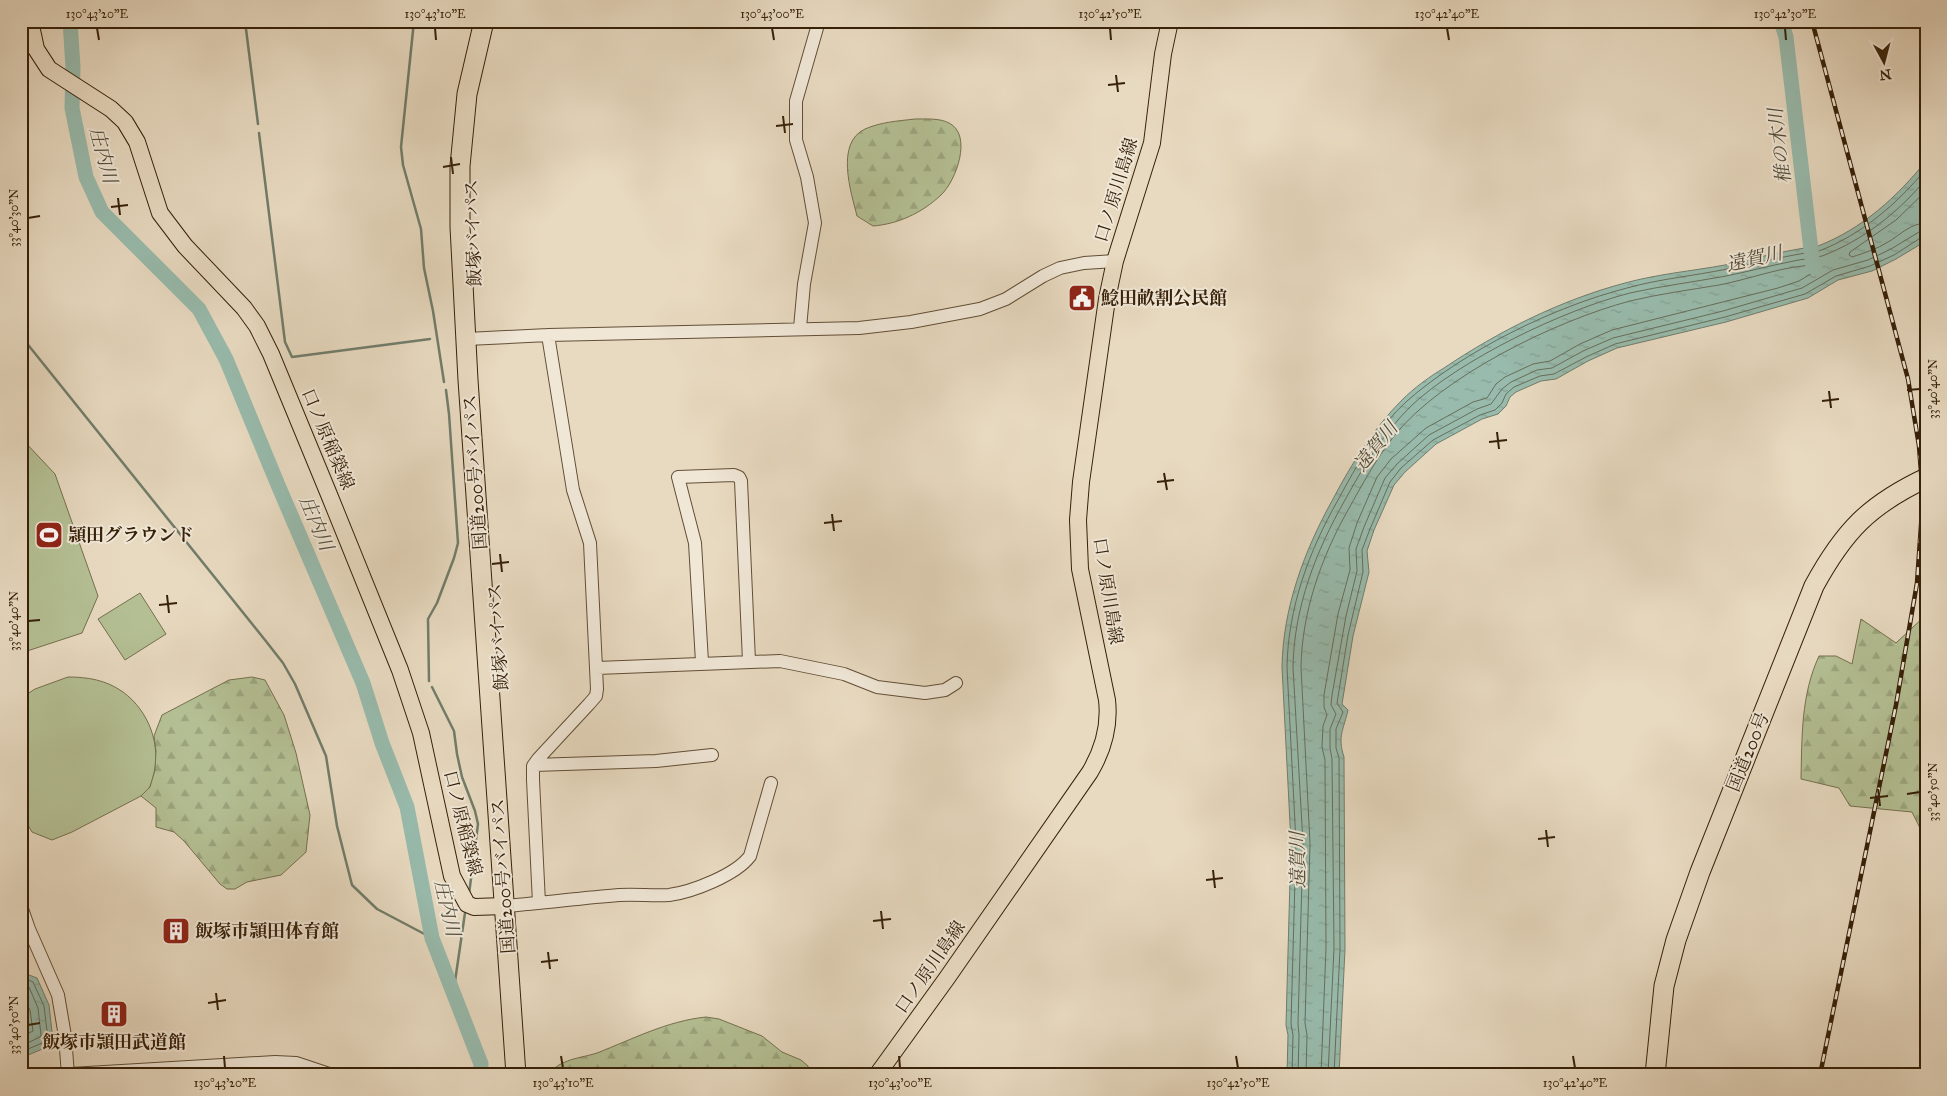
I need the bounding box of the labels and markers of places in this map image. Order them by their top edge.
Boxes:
public building icon: 鯰田畝割公民館 [1067,283,1097,313]
place label: 鯰田畝割公民館 [1101,287,1227,309]
sports icon: 頴田グラウンド [34,520,64,550]
place label: 頴田グラウンド [68,524,194,546]
building icon: 飯塚市頴田体育館 [161,916,191,946]
place label: 飯塚市頴田体育館 [195,920,339,942]
building icon: 飯塚市頴田武道館 [99,999,129,1029]
place label: 飯塚市頴田武道館 [42,1031,186,1053]

